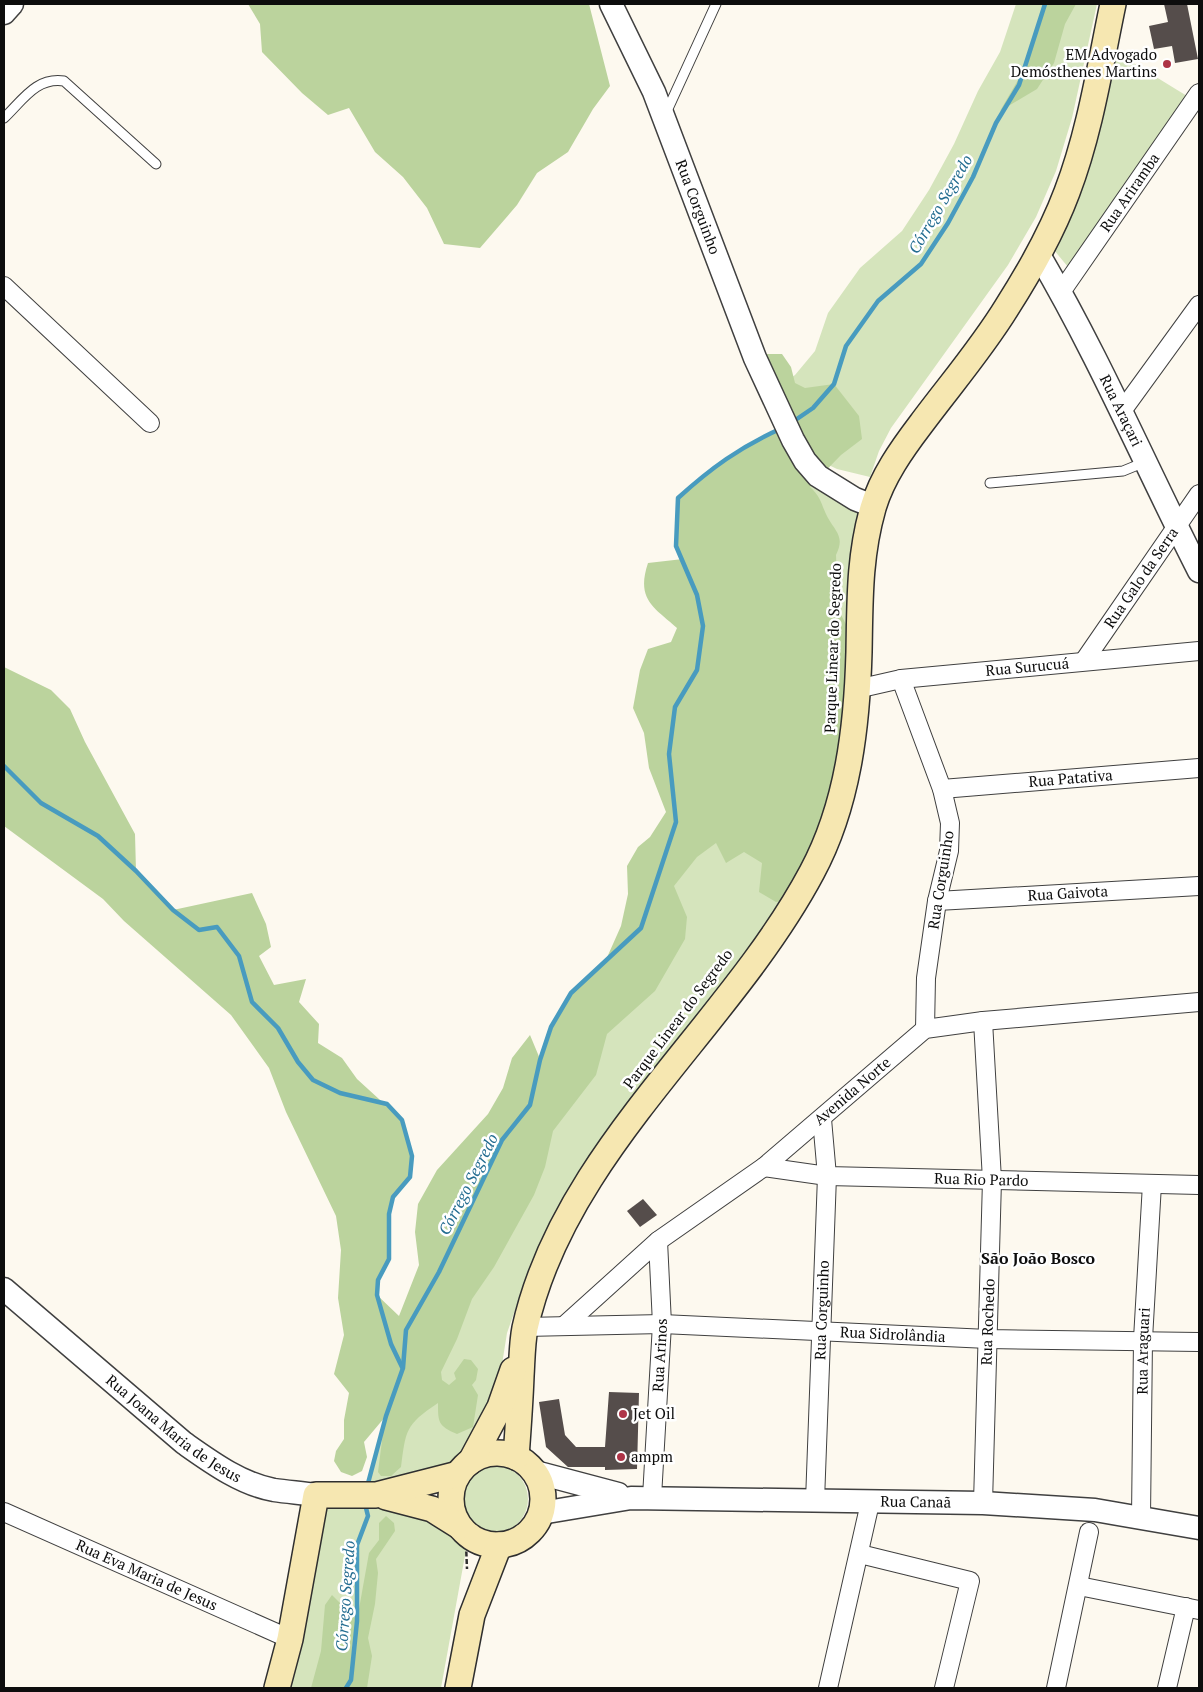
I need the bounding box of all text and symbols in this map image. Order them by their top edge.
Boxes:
place label: EM Advogado Demósthenes Martins [1011,44,1157,81]
marker: EM Advogado Demósthenes Martins [1161,58,1173,70]
street label: Rua Ariramba [1095,148,1164,235]
water label: Córrego Segredo [903,150,977,258]
street label: Rua Corguinho [672,156,726,257]
street label: Rua Araçari [1096,371,1148,450]
street label: Rua Galo da Serra [1099,523,1182,632]
street label: Parque Linear do Segredo [819,563,845,733]
street label: Rua Surucuá [985,652,1070,680]
street label: Rua Patativa [1028,764,1114,791]
street label: Rua Corguinho [922,829,958,931]
street label: Rua Gaivota [1027,880,1109,905]
street label: Parque Linear do Segredo [618,944,736,1092]
street label: Avenida Norte [809,1052,894,1129]
water label: Córrego Segredo [433,1129,503,1239]
street label: Rua Rio Pardo [934,1168,1029,1190]
district label: São João Bosco [981,1247,1095,1269]
street label: Rua Corguinho [809,1260,833,1360]
street label: Rua Rochedo [975,1278,999,1366]
street label: Rua Araguari [1131,1307,1154,1395]
street label: Rua Arinos [647,1318,671,1392]
street label: Rua Sidrolândia [839,1321,947,1346]
street label: Rua Joana Maria de Jesus [102,1370,245,1486]
place label: Jet Oil [633,1403,675,1423]
marker: Jet Oil [617,1408,629,1420]
place label: ampm [631,1446,673,1466]
marker: ampm [615,1451,627,1463]
street label: Rua Canaã [880,1491,952,1512]
street label: Rua Eva Maria de Jesus [73,1534,221,1615]
water label: Córrego Segredo [330,1540,360,1652]

